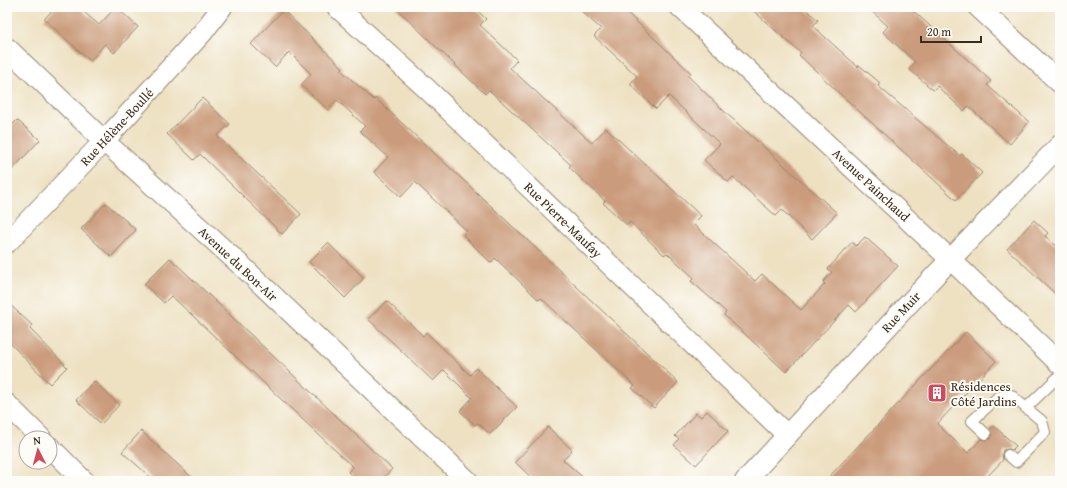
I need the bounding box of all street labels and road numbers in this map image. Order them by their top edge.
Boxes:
street label: Rue Hélène-Boullé [76,84,158,170]
street label: Avenue Painchaud [828,144,914,226]
street label: Rue Pierre-Maufay [520,178,607,263]
street label: Avenue du Bon-Air [194,222,282,306]
street label: Rue Muir [877,287,925,337]

